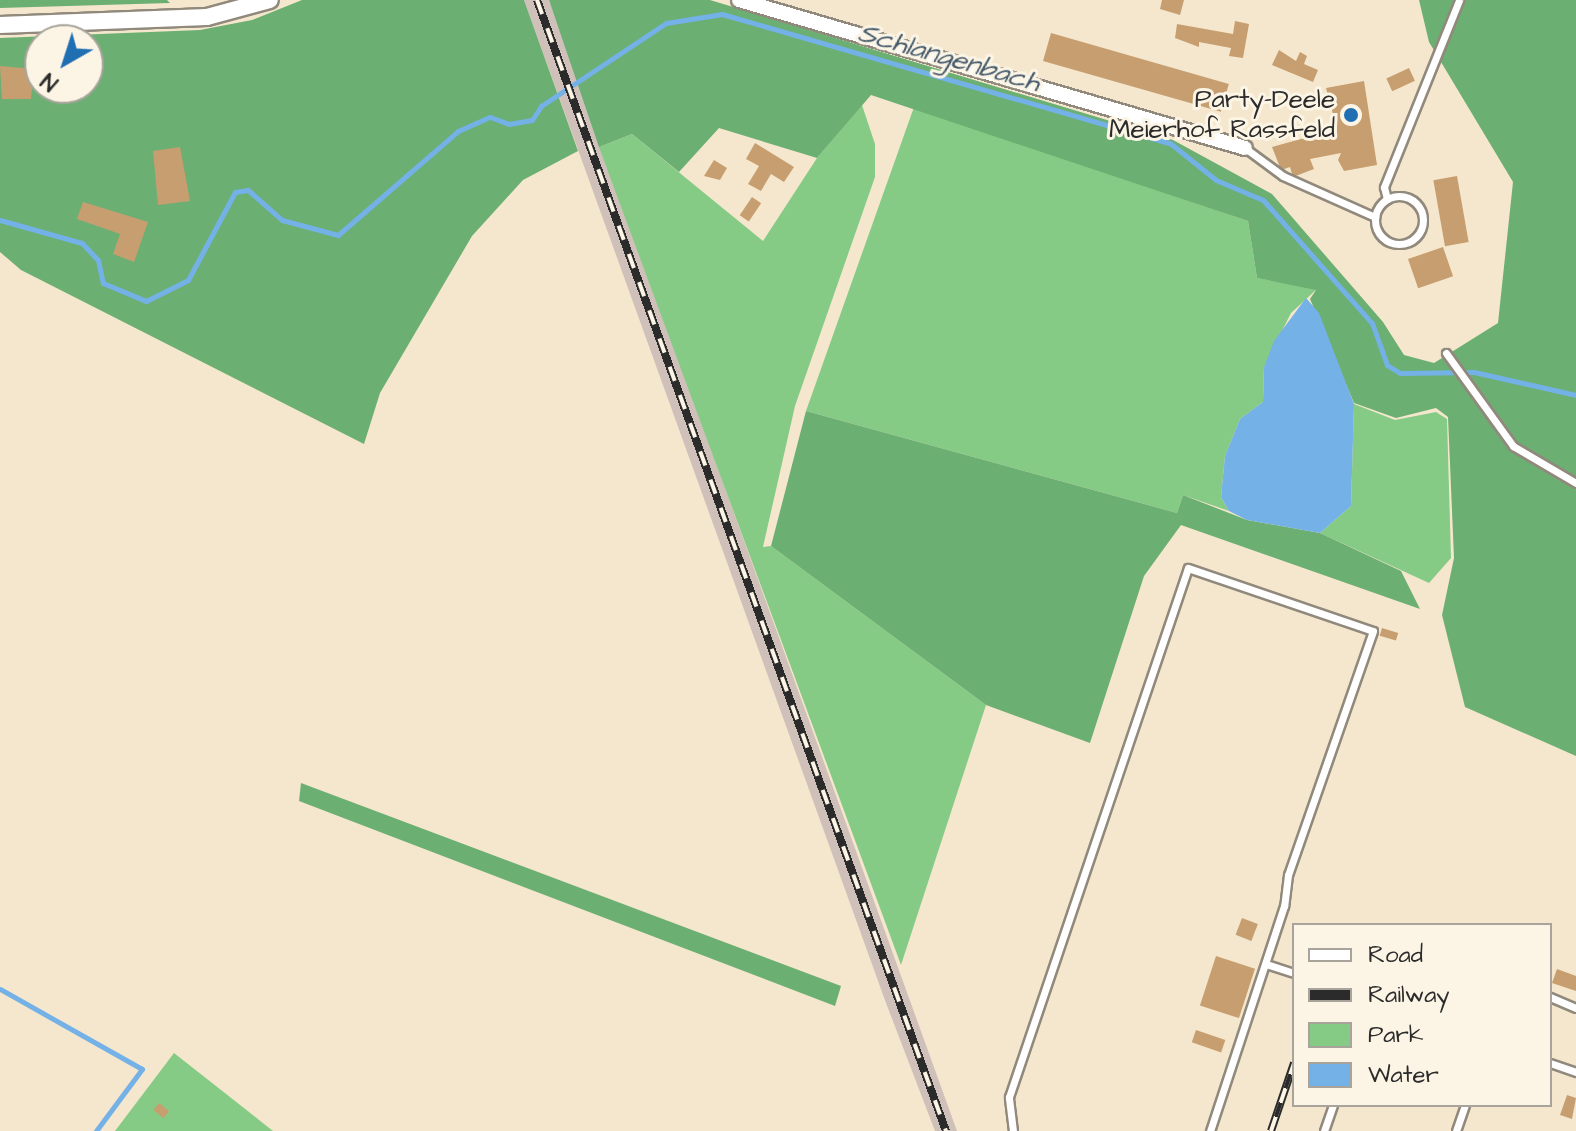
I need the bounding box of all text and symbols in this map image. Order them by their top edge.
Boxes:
water label: Schlangenbach [854,16,1044,100]
north arrow [24,24,104,104]
text: N [35,65,65,98]
place label: Party-Deele Meierhof Rassfeld [1109,84,1335,146]
marker: Party-Deele Meierhof Rassfeld [1342,106,1360,124]
legend [1292,923,1552,1107]
text: Road [1368,938,1423,972]
text: Railway [1368,978,1450,1012]
text: Park [1368,1018,1424,1052]
text: Water [1368,1058,1439,1092]

